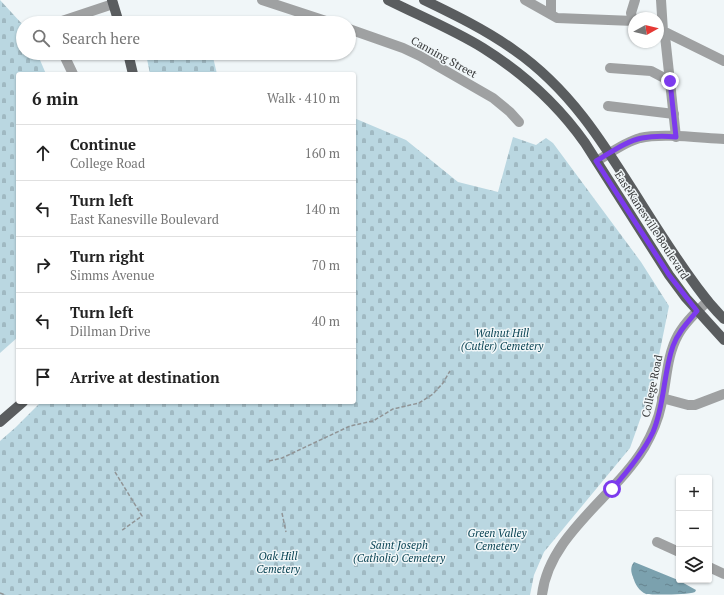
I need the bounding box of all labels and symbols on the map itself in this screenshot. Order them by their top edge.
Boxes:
north arrow [628,12,664,48]
street label: Canning Street [409,33,479,81]
route end [661,72,679,90]
street label: East Kanesville Boulevard [612,168,692,282]
park label: Walnut Hill (Cutler) Cemetery [461,326,544,353]
street label: College Road [639,353,665,419]
route start [603,480,621,498]
park label: Green Valley Cemetery [468,526,527,553]
park label: Saint Joseph (Catholic) Cemetery [353,538,446,565]
park label: Oak Hill Cemetery [256,549,301,576]

